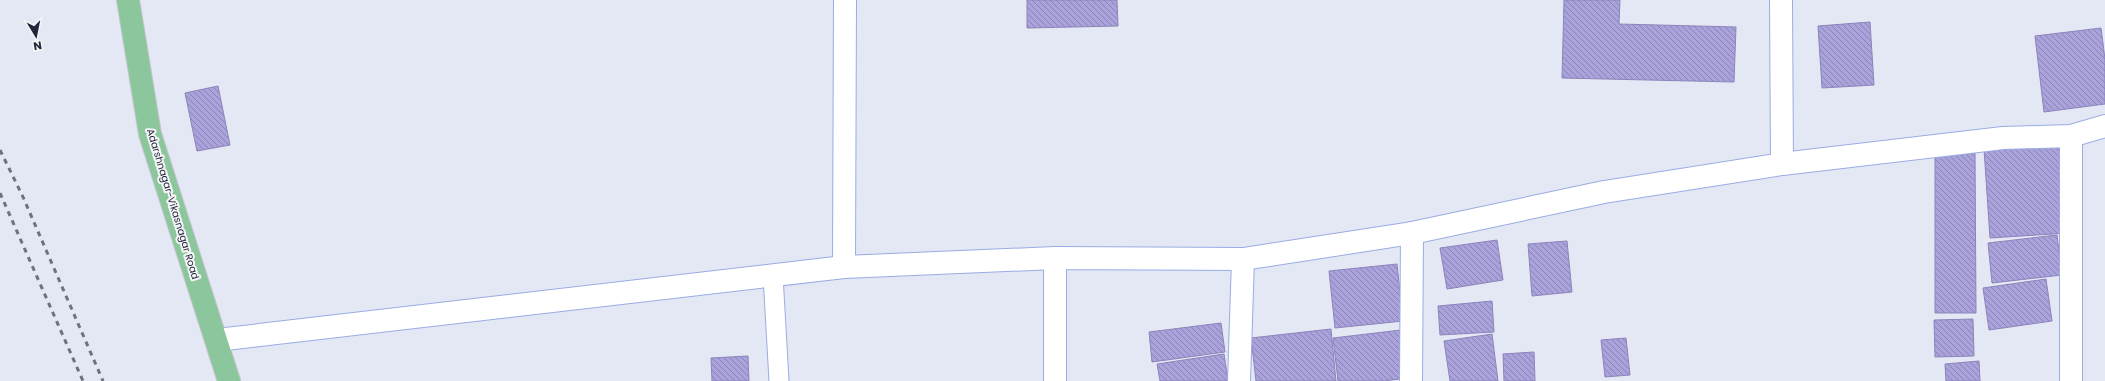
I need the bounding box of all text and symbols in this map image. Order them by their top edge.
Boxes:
north arrow [16,16,56,56]
text: N [32,37,43,54]
street label: Adarshnagar-Vikasnagar Road [143,127,203,281]

